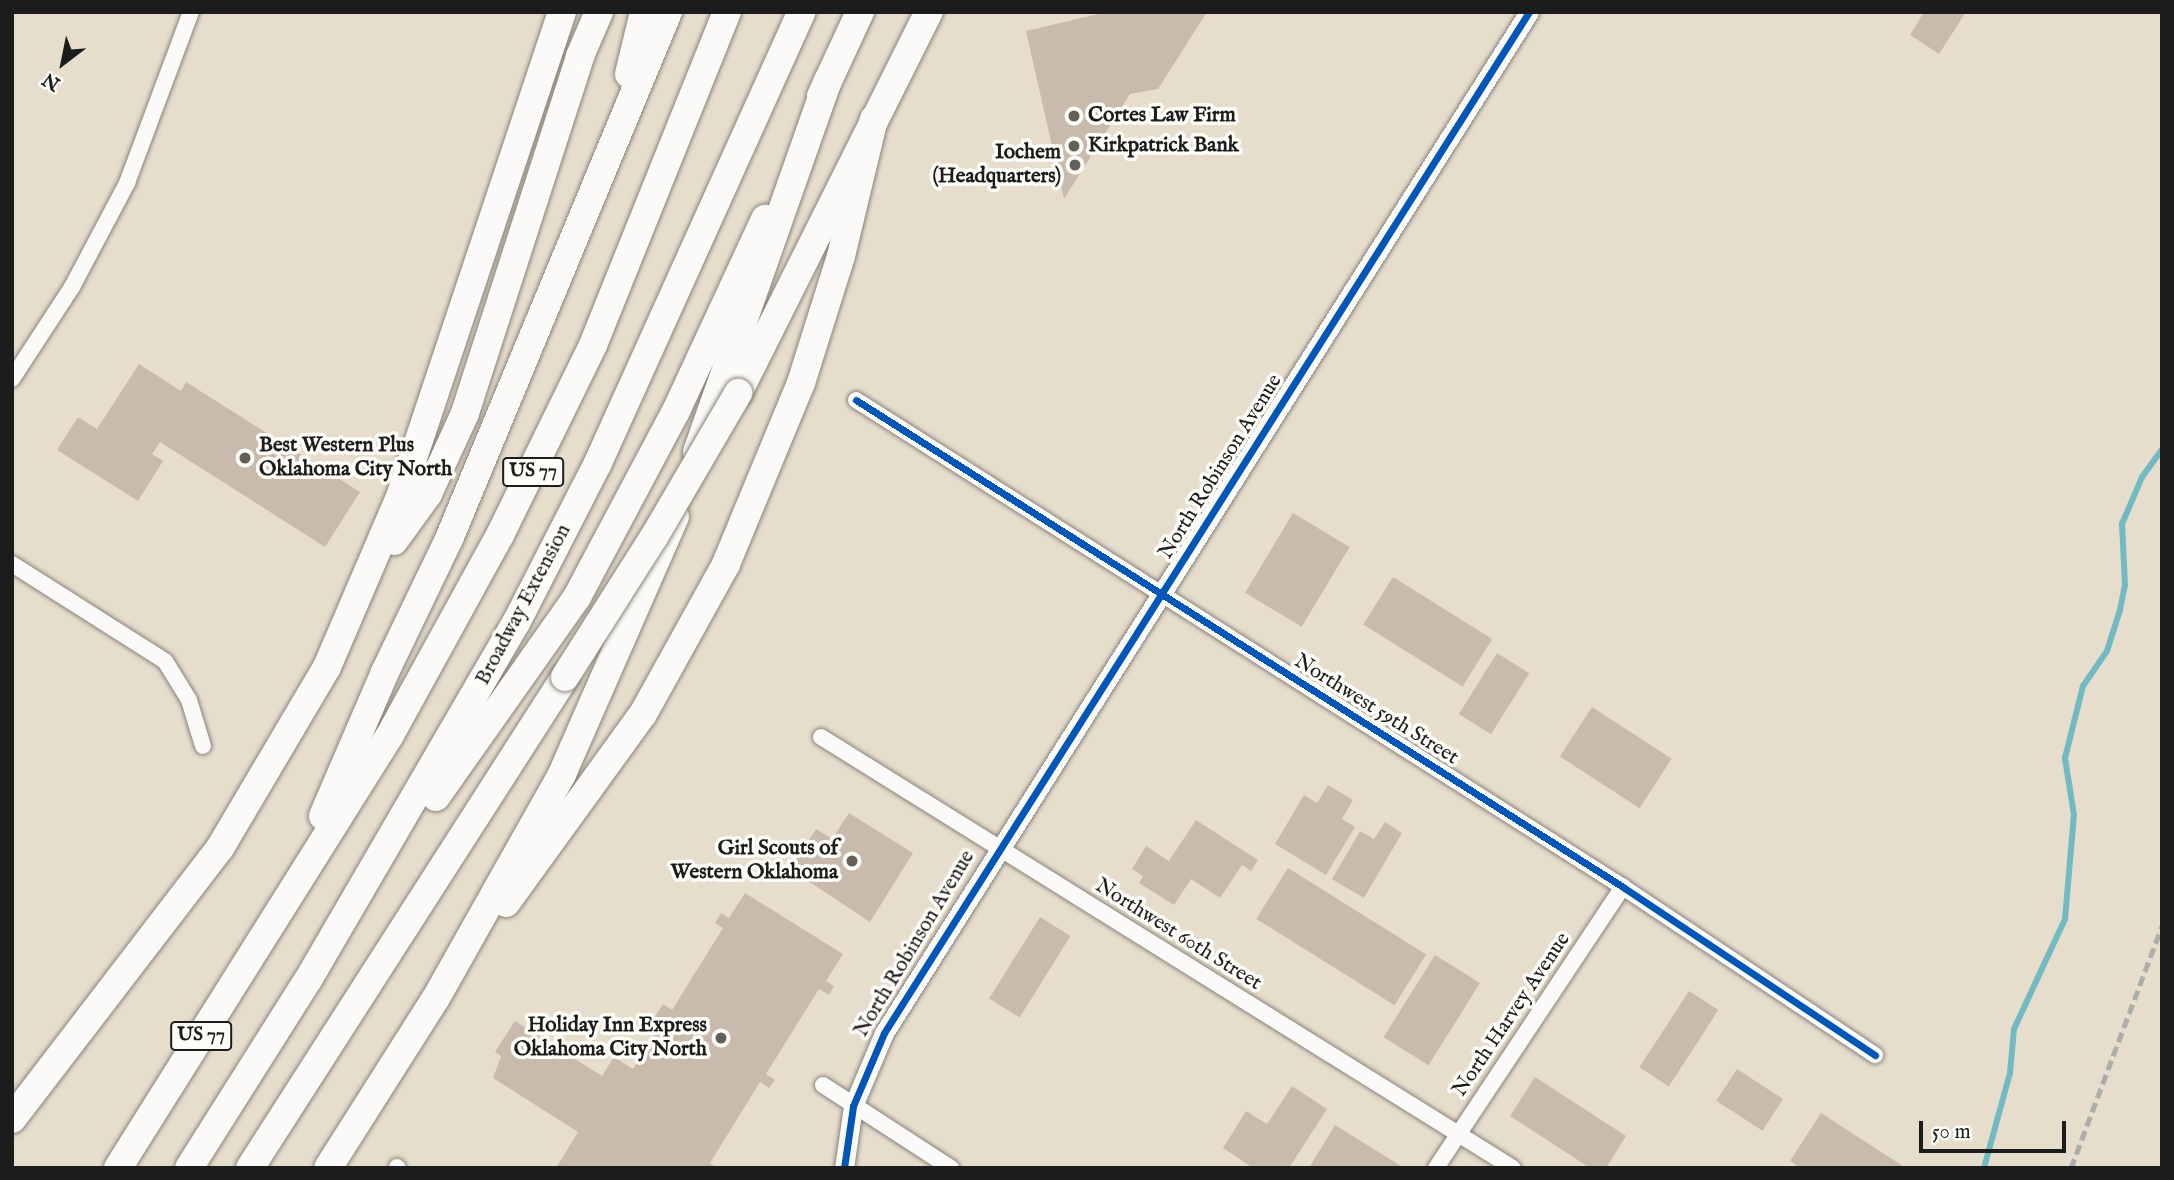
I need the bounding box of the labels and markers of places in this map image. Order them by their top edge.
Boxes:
place label: Cortes Law Firm [1088,103,1236,129]
marker: Cortes Law Firm [1066,108,1082,124]
place label: Kirkpatrick Bank [1088,133,1239,159]
marker: Kirkpatrick Bank [1066,138,1082,154]
place label: Iochem (Headquarters) [933,140,1061,190]
marker: Iochem (Headquarters) [1067,157,1083,173]
place label: Best Western Plus Oklahoma City North [259,433,452,483]
marker: Best Western Plus Oklahoma City North [237,450,253,466]
place label: Girl Scouts of Western Oklahoma [671,836,838,886]
marker: Girl Scouts of Western Oklahoma [844,853,860,869]
place label: Holiday Inn Express Oklahoma City North [514,1013,707,1063]
marker: Holiday Inn Express Oklahoma City North [713,1030,729,1046]

